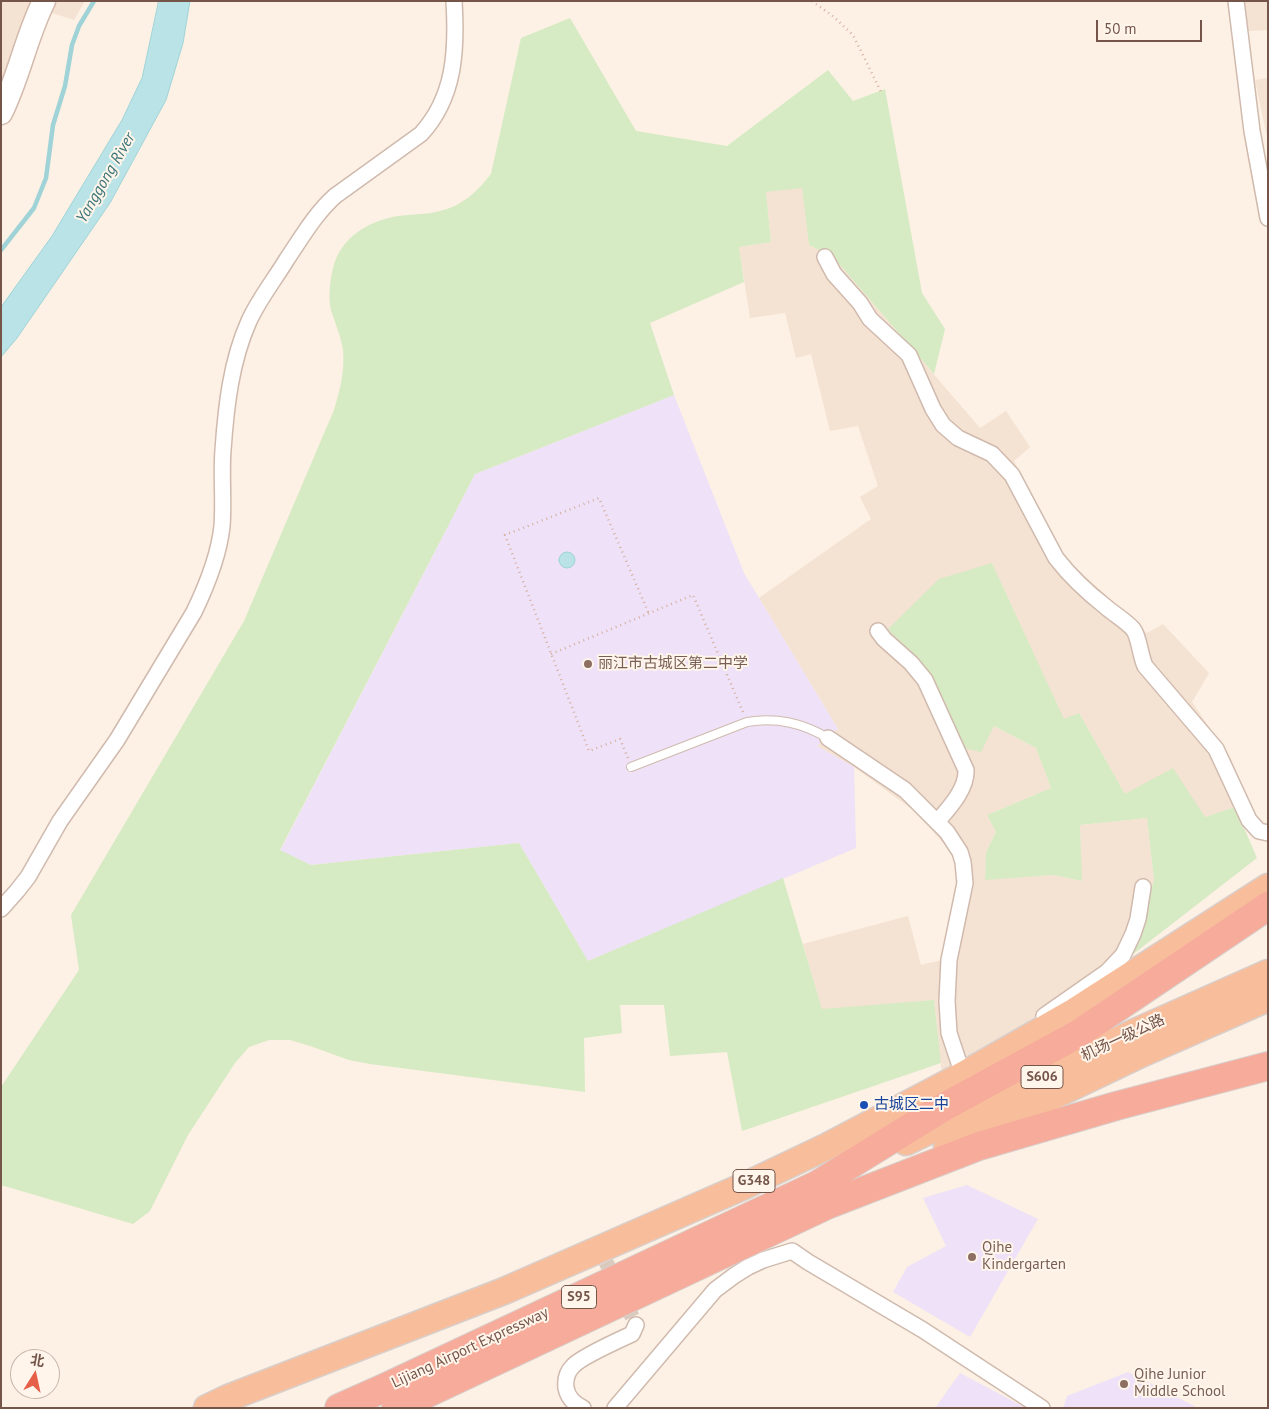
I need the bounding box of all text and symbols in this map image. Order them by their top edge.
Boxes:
scale bar [1099,10,1205,42]
text: 50 m [1104,19,1137,38]
water label: Yanggong River [72,130,140,226]
place label: 丽江市古城区第二中学 [598,655,748,673]
marker: 丽江市古城区第二中学 [582,658,594,670]
street label: 机场一级公路 [1078,1011,1168,1065]
road number: S606 [1021,1066,1063,1088]
place label: 古城区二中 [874,1096,949,1114]
marker: 古城区二中 [858,1099,870,1111]
road number: G348 [733,1170,775,1192]
place label: Qihe Kindergarten [982,1239,1066,1274]
marker: Qihe Kindergarten [966,1251,978,1263]
road number: S95 [562,1285,596,1308]
street label: Lijiang Airport Expressway [389,1304,551,1392]
north arrow [10,1349,60,1399]
text: 北 [29,1350,46,1370]
place label: Qihe Junior Middle School [1134,1366,1225,1401]
marker: Qihe Junior Middle School [1118,1378,1130,1390]

